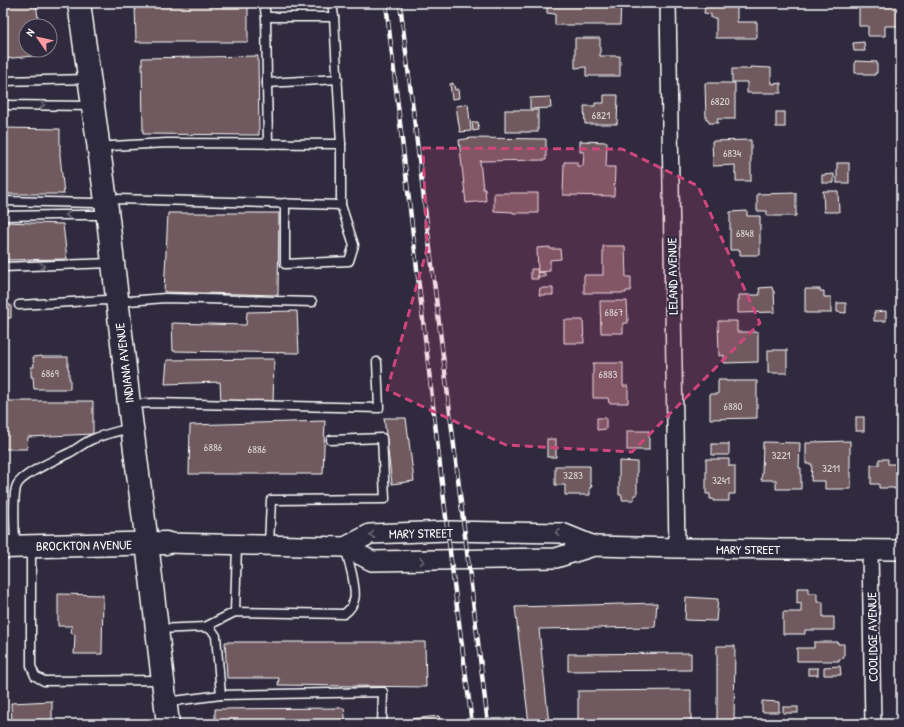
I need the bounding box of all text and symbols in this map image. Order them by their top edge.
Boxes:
north arrow [18,18,58,58]
text: N [22,26,37,39]
house number: 6820 [710,94,730,108]
one-way arrow [39,101,45,110]
house number: 6821 [592,108,610,122]
house number: 6834 [723,146,741,160]
one-way arrow [65,211,71,219]
house number: 6848 [736,226,754,240]
street label: LELAND AVENUE [662,237,682,315]
one-way arrow [39,261,45,270]
house number: 6867 [605,305,624,319]
street label: INDIANA AVENUE [110,321,138,404]
house number: 6869 [41,366,59,380]
house number: 6883 [599,367,617,381]
house number: 6880 [724,399,742,413]
house number: 6886 [204,440,223,454]
house number: 6886 [248,442,267,456]
house number: 3221 [771,448,791,462]
house number: 3211 [822,461,840,475]
house number: 3283 [563,468,583,482]
house number: 3241 [712,473,730,487]
street label: MARY STREET [389,523,454,543]
one-way arrow [555,529,561,538]
one-way arrow [369,530,375,539]
street label: BROCKTON AVENUE [36,535,132,555]
street label: MARY STREET [716,540,781,558]
one-way arrow [419,557,425,565]
street label: COOLIDGE AVENUE [862,592,882,682]

